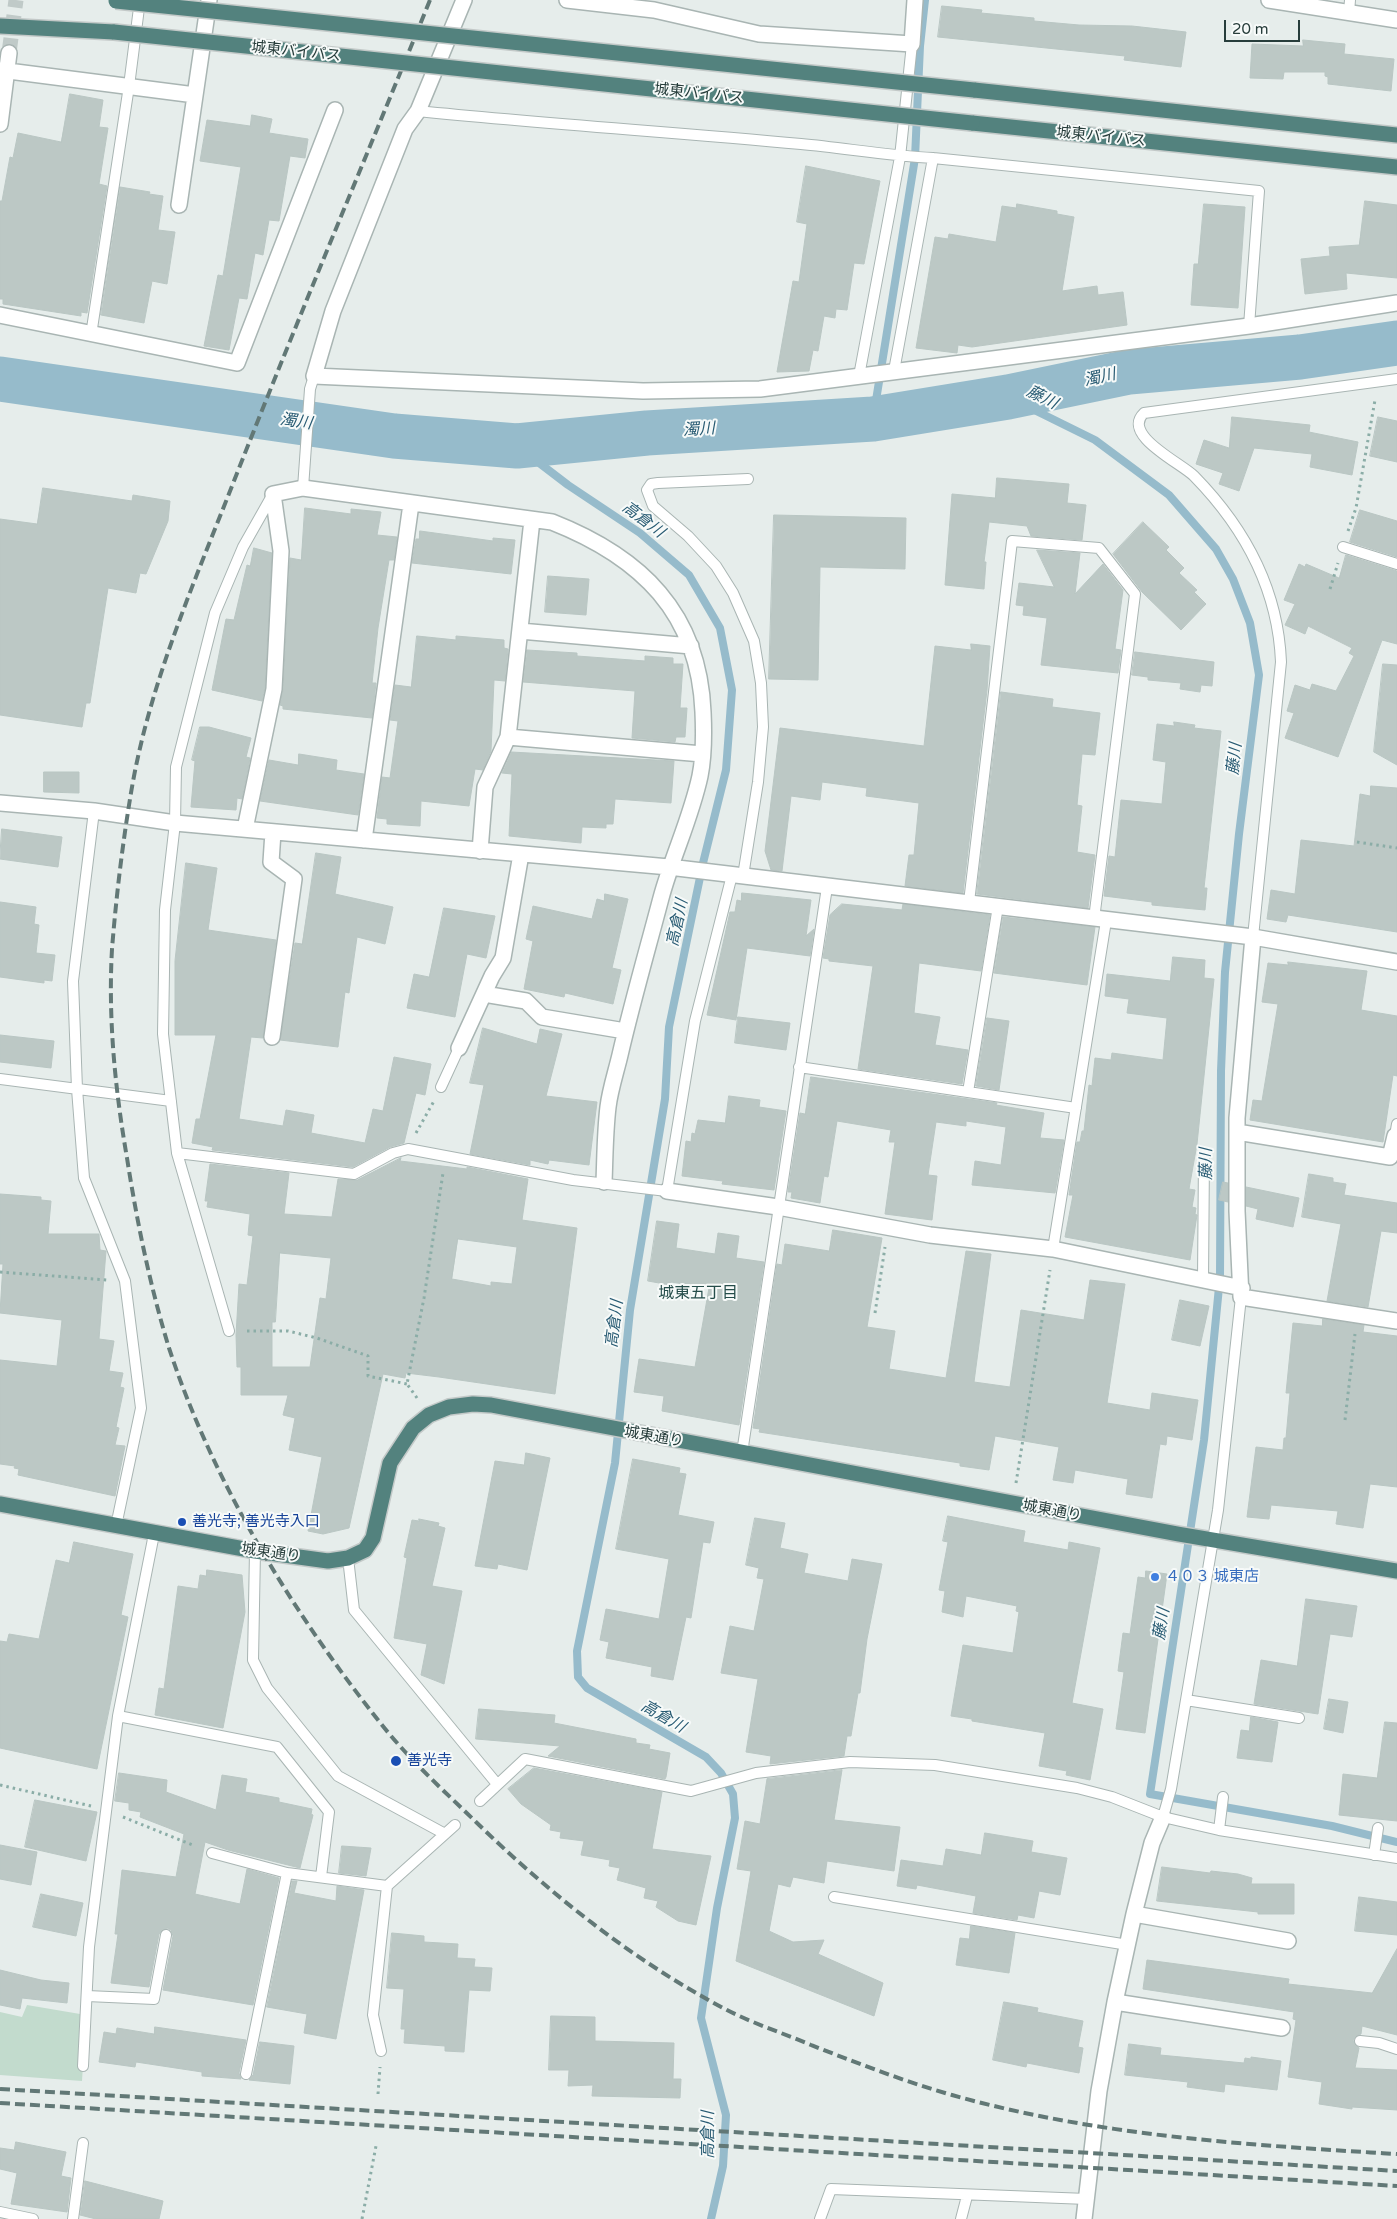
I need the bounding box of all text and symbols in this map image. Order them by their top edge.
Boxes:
scale bar [1227,10,1303,42]
text: 20 m [1232,20,1269,38]
street label: 城東バイパス [250,38,342,66]
street label: 城東バイパス [653,80,745,108]
street label: 城東バイパス [1055,123,1147,151]
water label: 濁川 [1082,365,1118,391]
water label: 藤川 [1023,382,1061,414]
water label: 濁川 [279,410,313,434]
water label: 濁川 [682,419,716,441]
water label: 高倉川 [618,498,668,542]
water label: 藤川 [1224,742,1246,776]
water label: 高倉川 [664,898,692,948]
water label: 藤川 [1197,1148,1217,1180]
district label: 城東五丁目 [658,1284,738,1304]
water label: 高倉川 [603,1299,627,1349]
street label: 城東通り [623,1423,685,1451]
street label: 城東通り [1021,1496,1083,1526]
place label: 善光寺; 善光寺入口 [192,1513,320,1531]
marker: 善光寺; 善光寺入口 [176,1516,188,1528]
street label: 城東通り [240,1540,302,1566]
place label: ４０３ 城東店 [1165,1568,1259,1586]
marker: ４０３ 城東店 [1149,1571,1161,1583]
water label: 藤川 [1150,1607,1174,1641]
water label: 高倉川 [637,1697,689,1737]
place label: 善光寺 [407,1752,452,1770]
marker: 善光寺 [389,1754,403,1768]
water label: 高倉川 [699,2111,719,2159]

